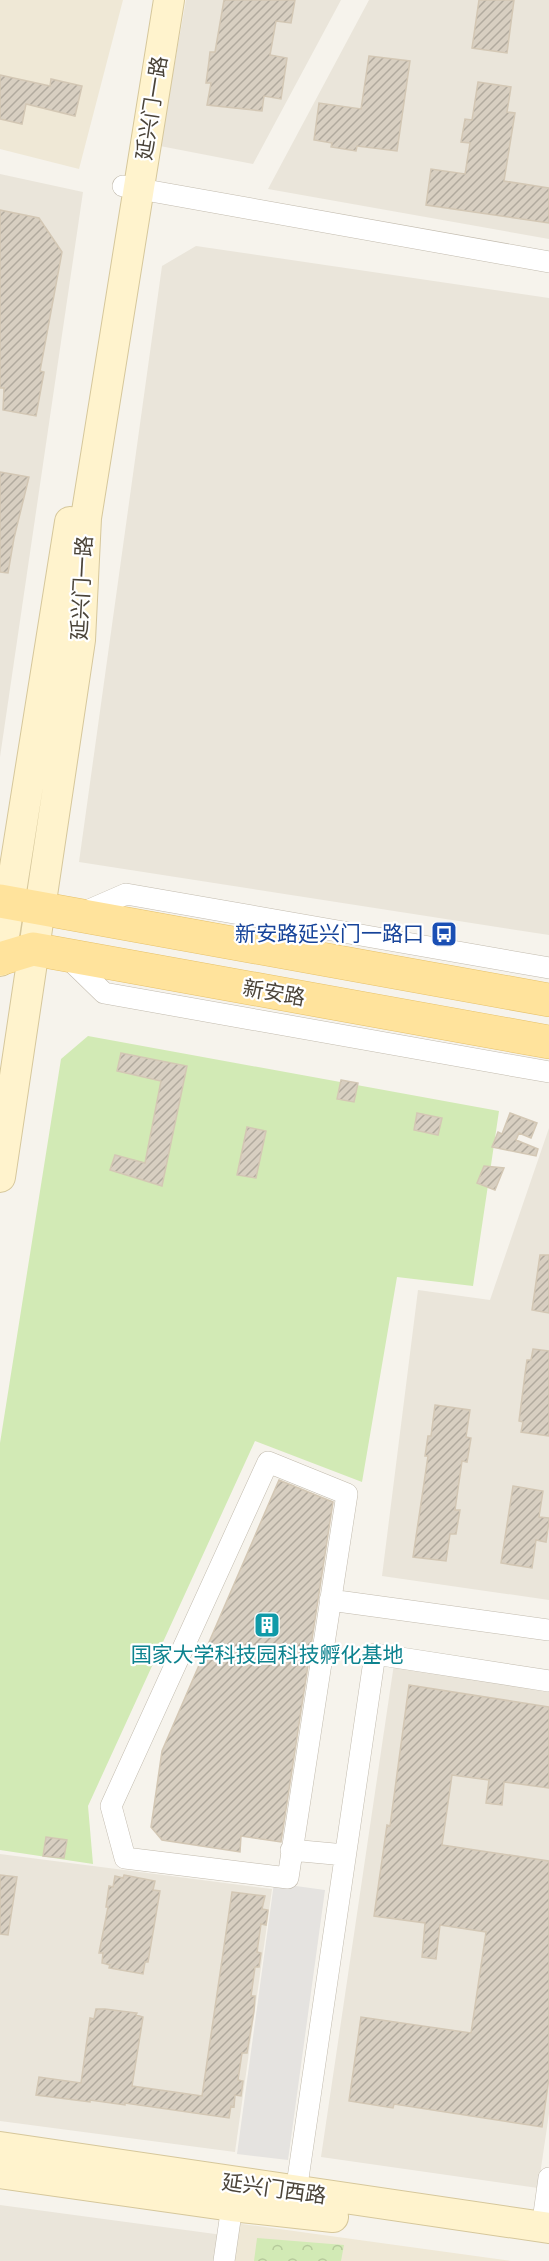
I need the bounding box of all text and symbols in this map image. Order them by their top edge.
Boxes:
street label: 延兴门一路 [132,54,173,162]
street label: 延兴门一路 [67,535,98,641]
bus stop icon: 新安路延兴门一路口 [429,919,459,949]
place label: 新安路延兴门一路口 [235,922,424,947]
street label: 新安路 [241,976,307,1011]
building icon: 国家大学科技园科技孵化基地 [252,1610,282,1640]
place label: 国家大学科技园科技孵化基地 [131,1643,404,1668]
street label: 延兴门西路 [220,2170,328,2209]

